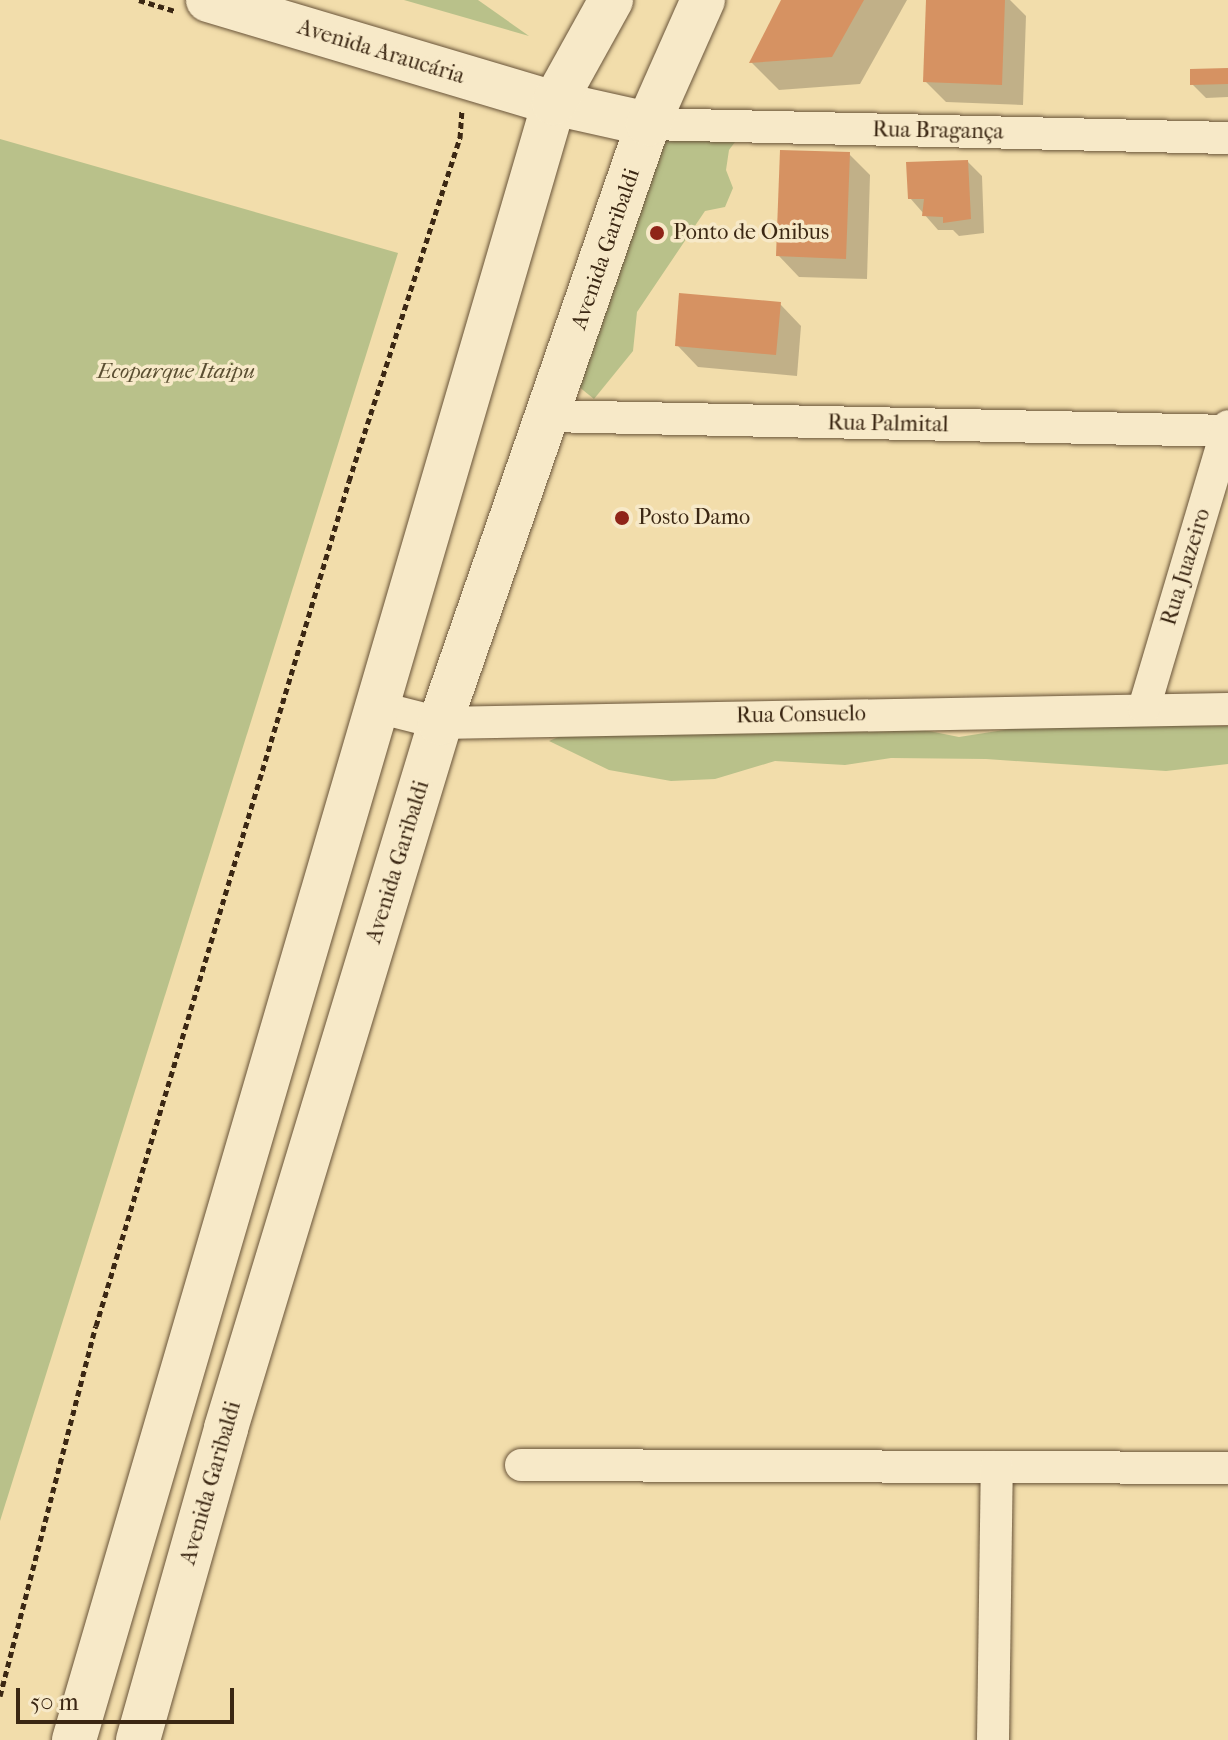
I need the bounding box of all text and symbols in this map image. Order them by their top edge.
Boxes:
street label: Avenida Araucária [294,14,468,90]
street label: Rua Bragança [872,117,1004,145]
street label: Avenida Garibaldi [566,165,646,333]
place label: Ponto de Onibus [673,220,829,246]
marker: Ponto de Onibus [648,224,666,242]
park label: Ecoparque Itaipu [97,359,255,385]
street label: Rua Palmital [827,410,949,438]
place label: Posto Damo [638,505,750,531]
street label: Rua Juazeiro [1156,505,1216,629]
marker: Posto Damo [613,509,631,527]
street label: Rua Consuelo [736,701,866,729]
street label: Avenida Garibaldi [361,777,435,947]
street label: Avenida Garibaldi [175,1398,247,1568]
scale bar [20,1672,238,1722]
text: 50 m [30,1688,79,1716]

